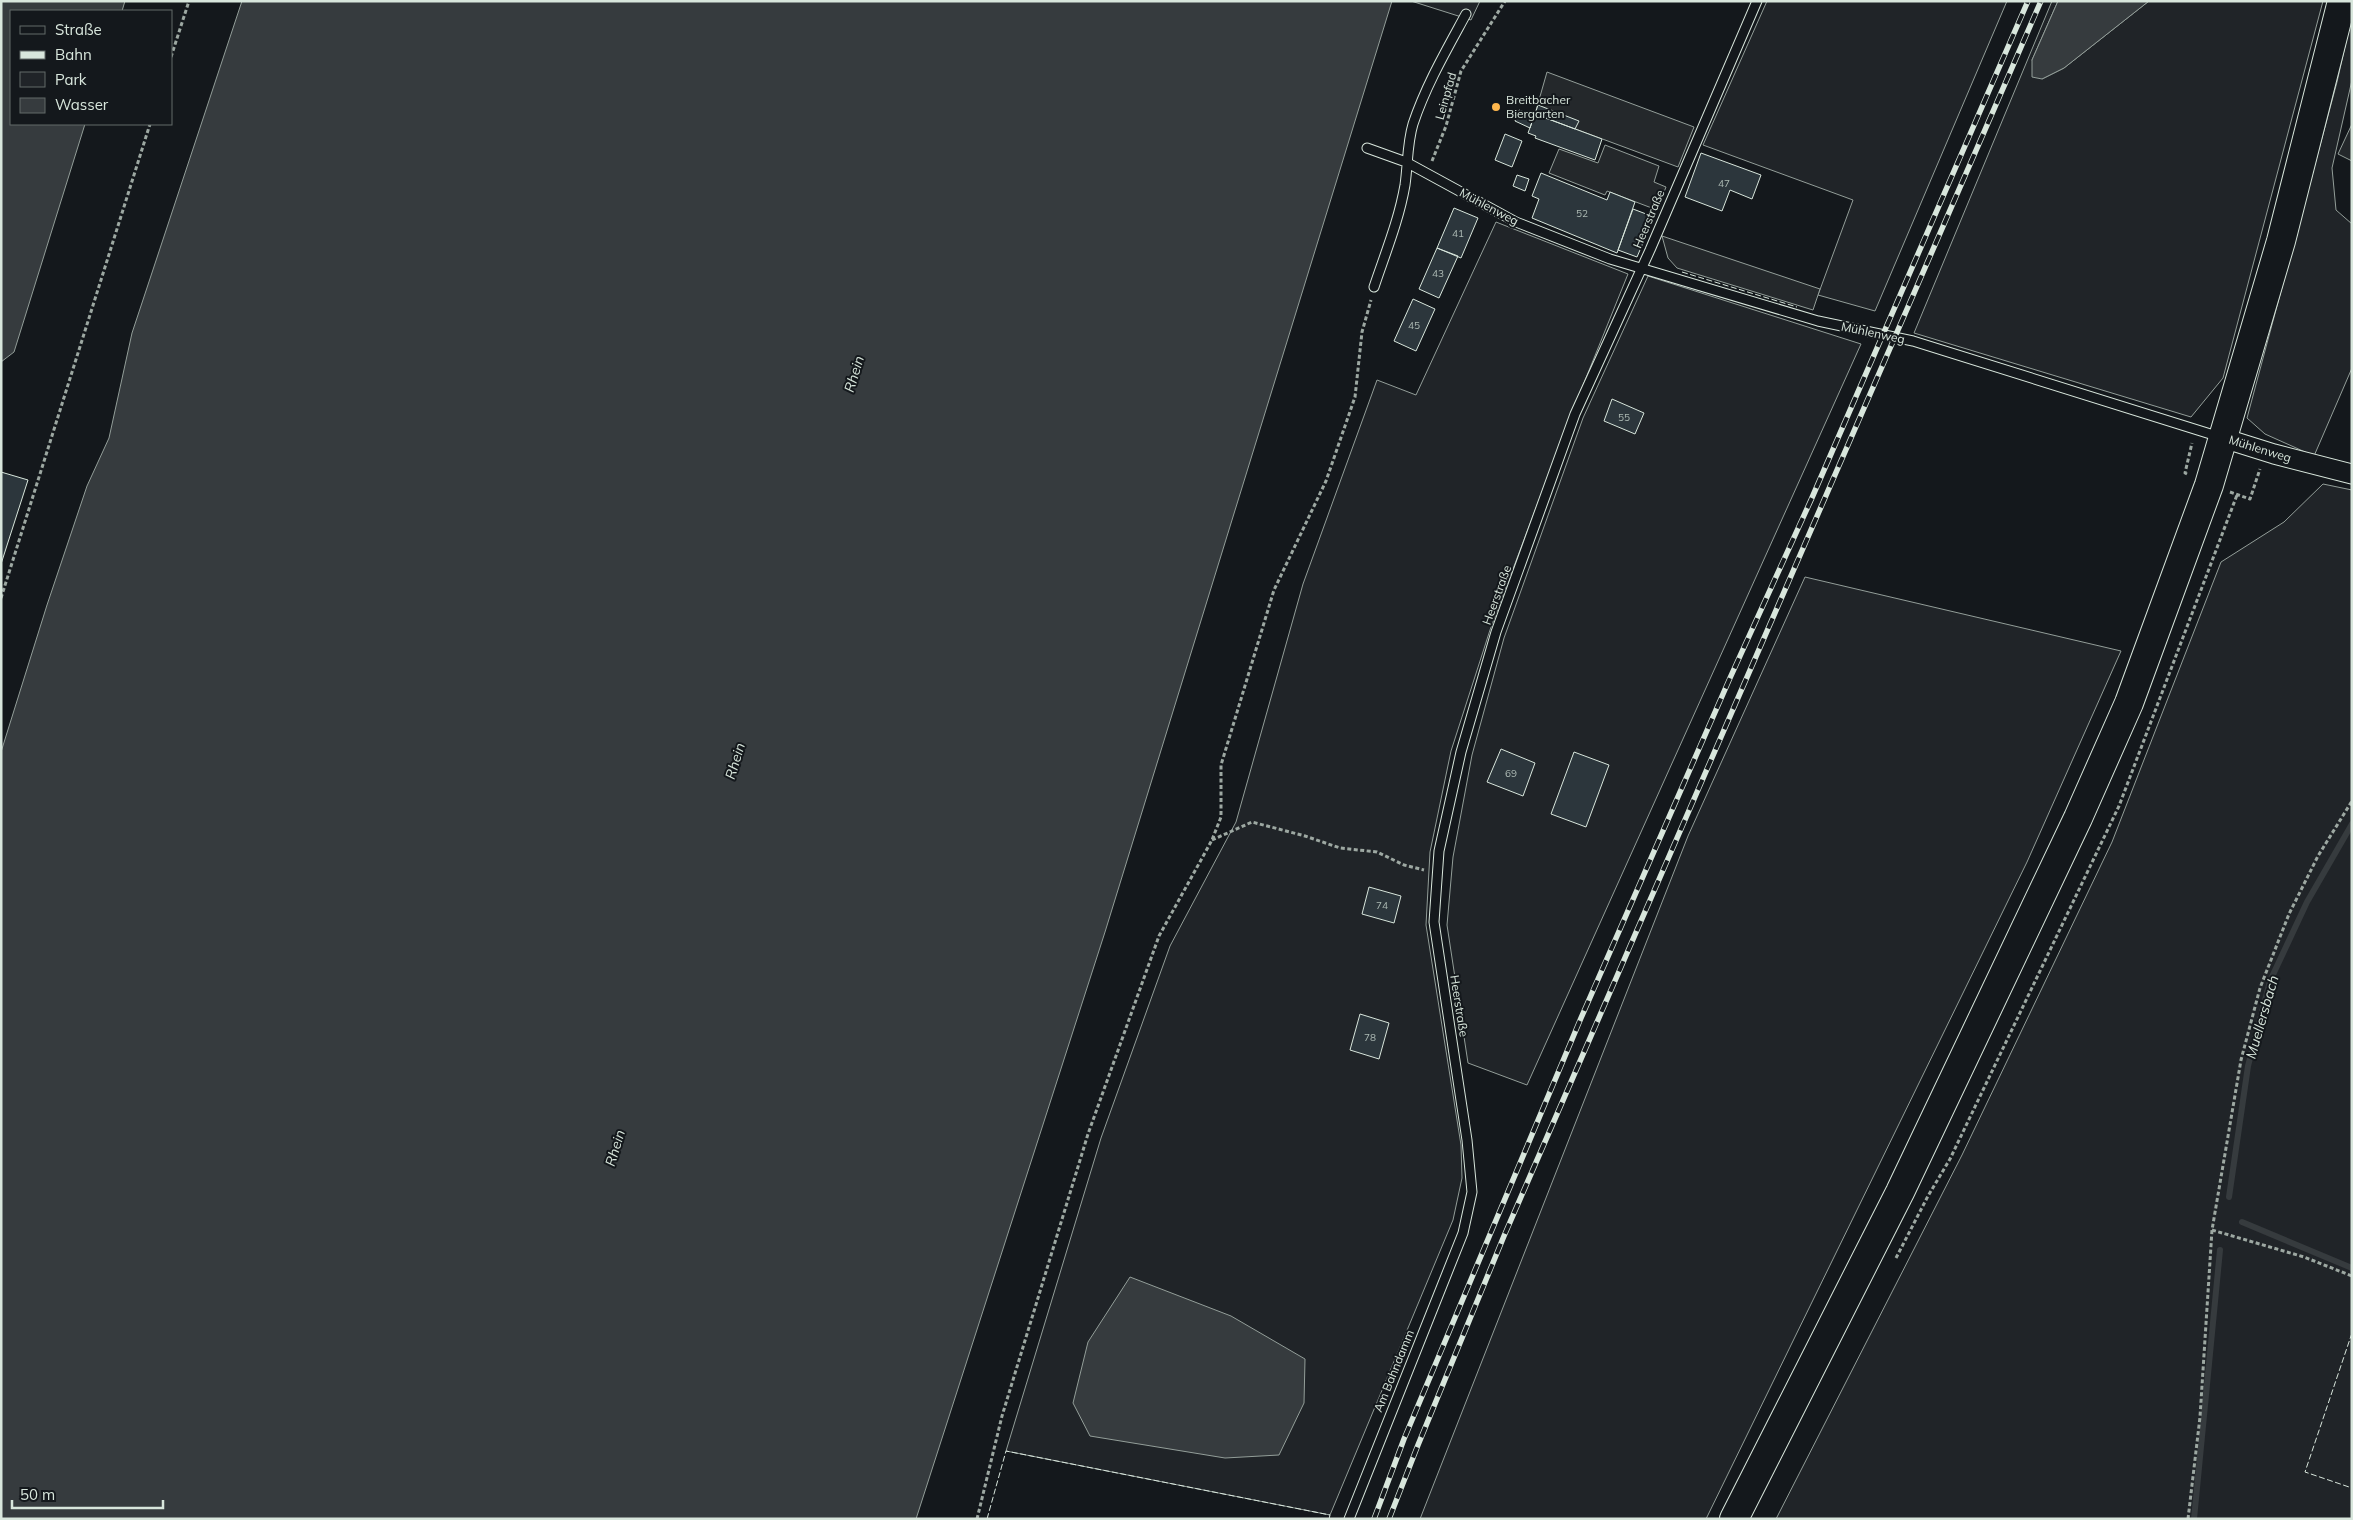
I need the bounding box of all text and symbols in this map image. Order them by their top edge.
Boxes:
legend [10,10,172,125]
text: Straße [55,20,102,39]
text: Bahn [55,45,92,64]
text: Park [55,70,87,89]
street label: Leinpfad [1432,71,1459,121]
place label: Breitbacher Biergarten [1506,92,1571,121]
text: Wasser [55,95,109,114]
marker: Breitbacher Biergarten [1490,101,1502,113]
house number: 47 [1718,177,1730,190]
street label: Mühlenweg [1457,185,1521,228]
street label: Heerstraße [1629,187,1668,250]
house number: 52 [1576,207,1588,220]
house number: 41 [1452,227,1464,240]
house number: 43 [1432,267,1444,280]
street label: Mühlenweg [1840,318,1906,347]
house number: 45 [1408,319,1420,332]
water label: Rhein [840,354,868,394]
house number: 55 [1618,411,1630,424]
street label: Mühlenweg [2227,432,2293,465]
street label: Heerstraße [1479,563,1514,627]
water label: Rhein [721,741,749,781]
house number: 69 [1505,767,1517,780]
house number: 74 [1376,899,1388,912]
water label: Muellersbach [2242,973,2282,1061]
street label: Heerstraße [1447,974,1472,1038]
house number: 78 [1364,1031,1376,1044]
water label: Rhein [601,1128,629,1168]
street label: Am Bahndamm [1370,1327,1417,1414]
scale bar [12,1478,164,1510]
text: 50 m [20,1485,55,1504]

